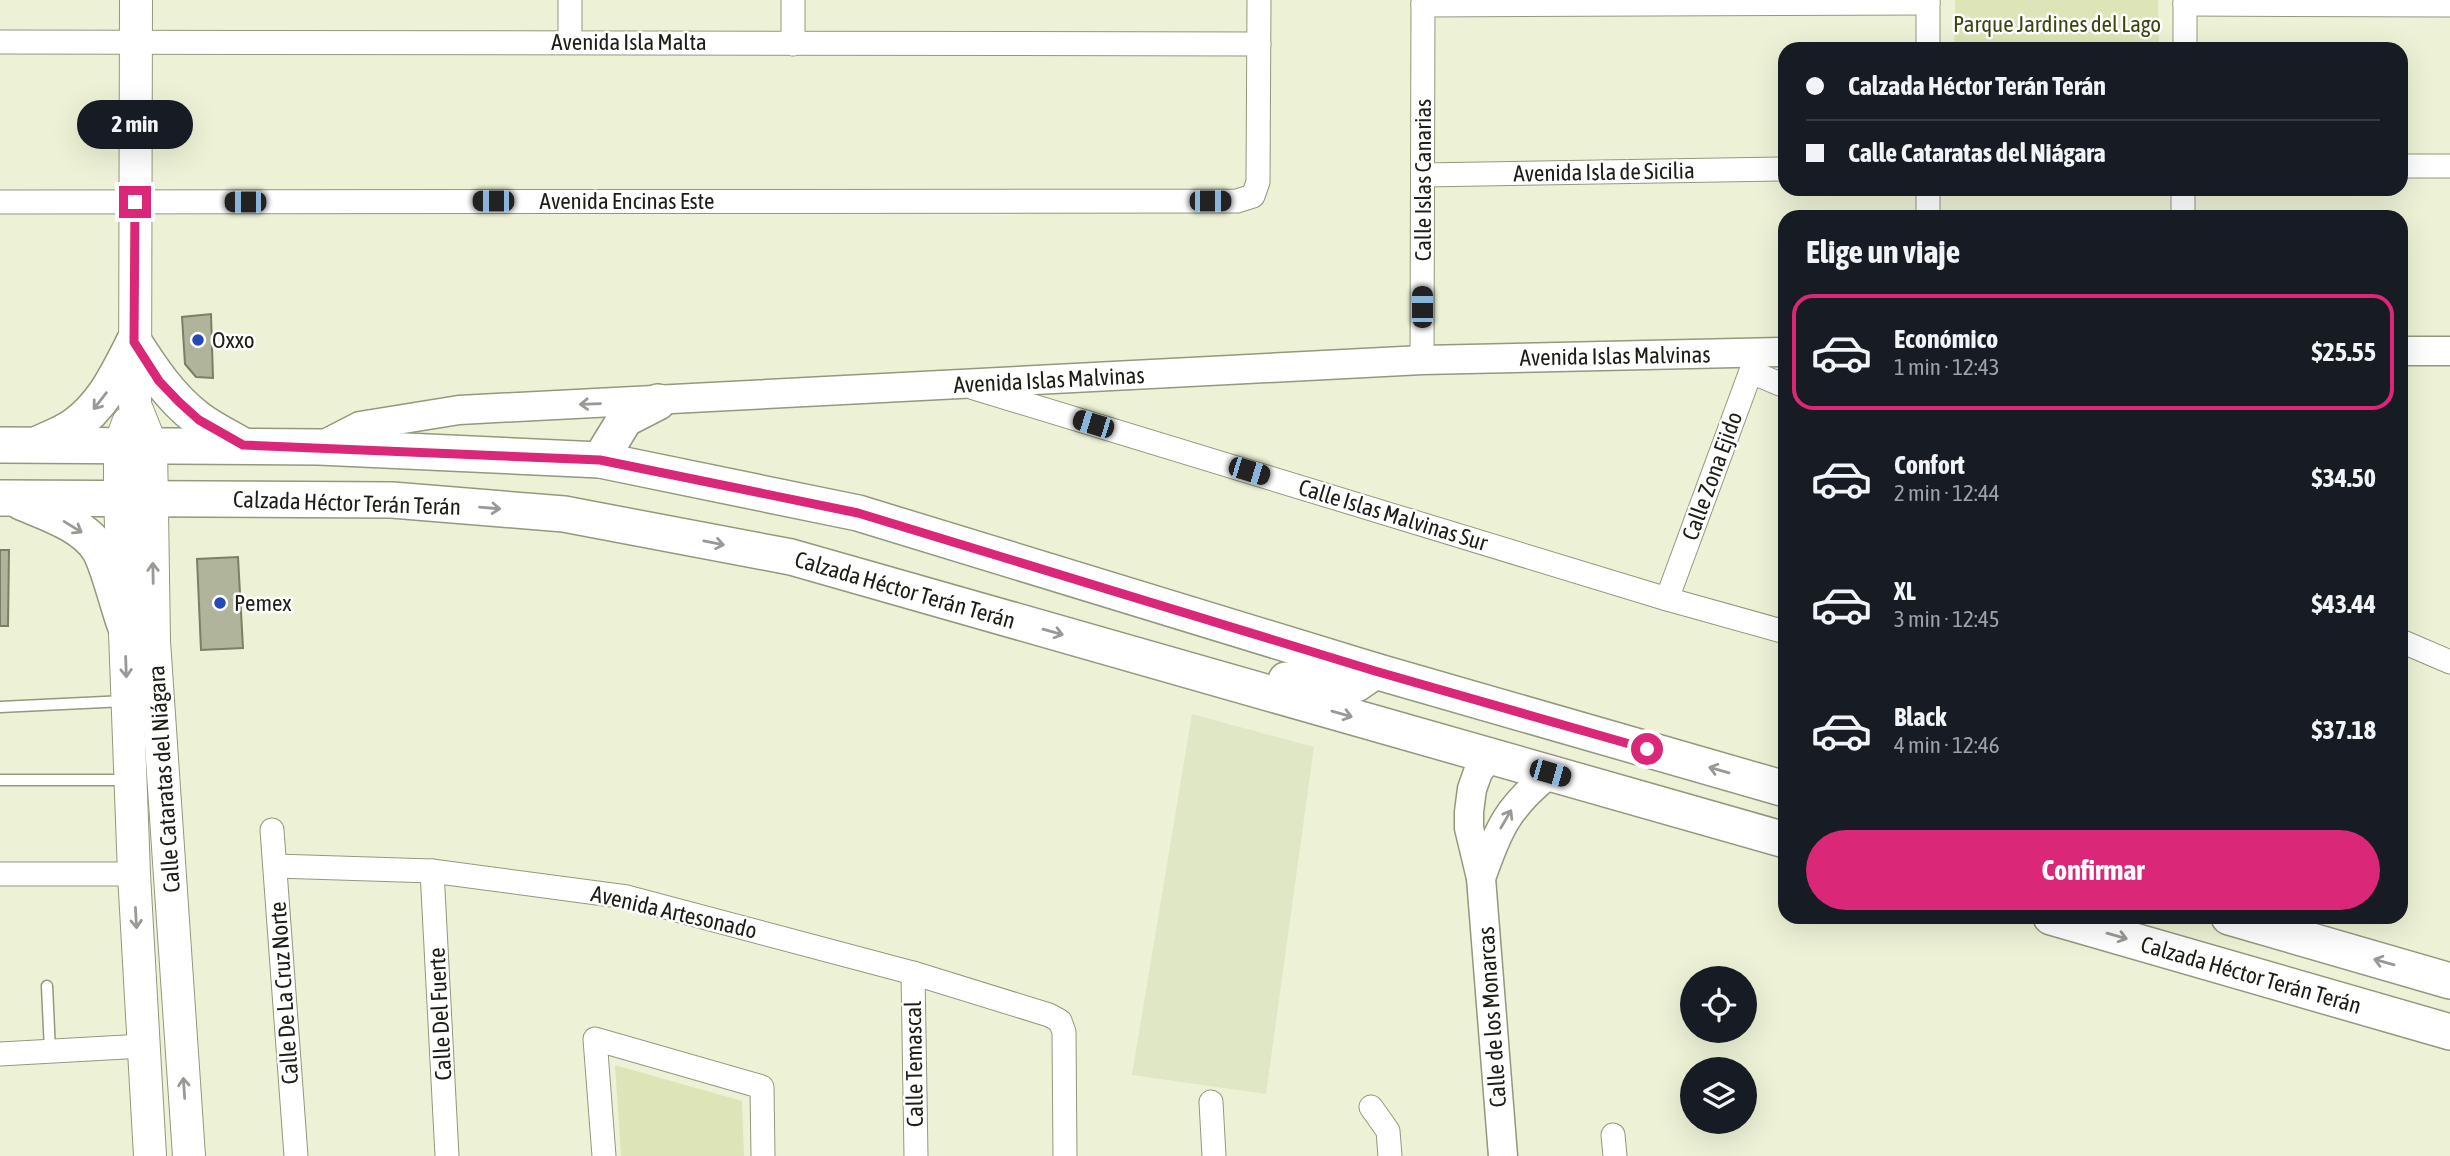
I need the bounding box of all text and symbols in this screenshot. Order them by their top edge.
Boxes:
park label: Parque Jardines del Lago [1953,11,2161,37]
street label: Avenida Isla Malta [551,29,707,55]
text: Calzada Héctor Terán Terán [1848,71,2106,101]
street label: Calle Islas Canarias [1410,99,1436,261]
callout: 2 min [77,100,193,150]
text: 2 min [112,111,158,137]
text: Calle Cataratas del Niágara [1848,138,2106,168]
street label: Avenida Isla de Sicilia [1513,157,1695,187]
route end [119,186,151,218]
street label: Avenida Encinas Este [540,188,714,214]
car [473,191,515,212]
car [1190,191,1232,212]
car [225,192,267,213]
text: Elige un viaje [1806,233,1960,270]
car [1412,286,1433,328]
icon: car [1810,321,1873,384]
text: Económico [1894,324,1998,354]
place label: Oxxo [212,327,255,353]
marker: Oxxo [190,332,206,348]
text: $25.55 [2312,337,2376,367]
street label: Avenida Islas Malvinas [1519,341,1711,371]
text: 1 min · 12:43 [1894,354,2000,380]
street label: Avenida Islas Malvinas [953,362,1145,398]
one-way arrow [93,391,108,409]
one-way arrow [579,398,602,411]
car [1070,408,1117,440]
street label: Calle Zona Ejido [1677,408,1747,544]
icon: car [1810,447,1873,510]
text: Confort [1894,450,1965,480]
car [1226,455,1273,487]
text: $34.50 [2312,463,2376,493]
street label: Calle Islas Malvinas Sur [1295,474,1492,556]
text: 2 min · 12:44 [1894,480,2000,506]
street label: Calzada Héctor Terán Terán [233,486,461,520]
one-way arrow [478,502,501,515]
one-way arrow [62,521,82,535]
one-way arrow [702,537,725,550]
street label: Calzada Héctor Terán Terán [792,546,1018,634]
one-way arrow [147,561,160,584]
icon: car [1810,573,1873,636]
text: XL [1894,576,1916,606]
text: $43.44 [2312,589,2376,619]
place label: Pemex [234,590,292,616]
marker: Pemex [212,595,228,611]
text: 3 min · 12:45 [1894,606,2000,632]
one-way arrow [1041,626,1063,639]
one-way arrow [120,655,133,678]
street label: Calle Cataratas del Niágara [143,664,185,894]
icon: car [1810,699,1873,762]
text: Black [1894,702,1946,732]
one-way arrow [1331,709,1353,722]
text: $37.18 [2312,715,2376,745]
text: 4 min · 12:46 [1894,732,2000,758]
route start [1631,733,1663,765]
car [1527,757,1574,789]
one-way arrow [1709,762,1731,775]
one-way arrow [1500,809,1514,829]
button: Confirmar [1806,830,2380,910]
street label: Avenida Artesonado [589,880,759,944]
street label: Calle De La Cruz Norte [265,901,303,1085]
one-way arrow [130,907,143,930]
street label: Calle de los Monarcas [1473,926,1511,1108]
one-way arrow [2105,930,2127,943]
street label: Calzada Héctor Terán Terán [2138,931,2364,1019]
street label: Calle Del Fuerte [424,947,456,1081]
one-way arrow [2374,955,2396,968]
map controls [1680,966,1757,1134]
button: locate [1680,966,1757,1043]
street label: Calle Temascal [900,1001,928,1127]
button: layers [1680,1057,1757,1134]
one-way arrow [177,1077,190,1100]

